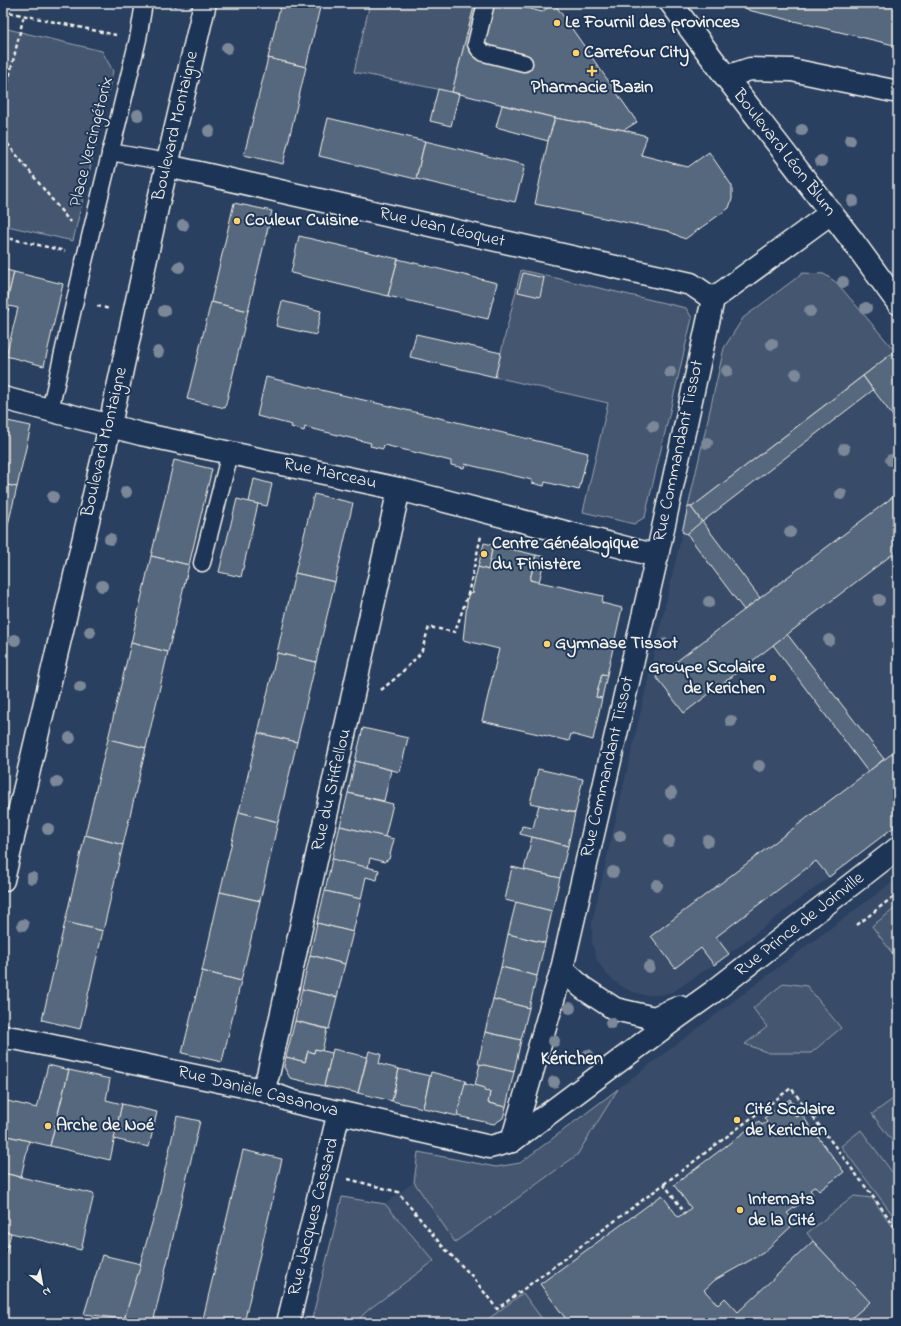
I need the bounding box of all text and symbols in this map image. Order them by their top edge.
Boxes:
place label: Le Fournil des provinces [565,10,740,36]
marker: Le Fournil des provinces [552,18,562,28]
place label: Carrefour City [584,40,689,67]
street label: Boulevard Montaigne [146,48,207,205]
marker: Carrefour City [571,48,581,58]
marker: Pharmacie Bazin [587,66,597,76]
street label: Place Vercingétorix [63,74,122,210]
place label: Pharmacie Bazin [531,75,653,101]
street label: Boulevard Léon Blum [725,83,842,222]
street label: Rue Jean Léoquet [376,201,508,255]
place label: Couleur Cuisine [245,208,360,234]
marker: Couleur Cuisine [232,216,242,226]
street label: Rue Commandant Tissot [647,358,711,544]
street label: Boulevard Montaigne [75,364,136,521]
street label: Rue Marceau [281,451,379,497]
place label: Centre Généalogique du Finistère [492,531,639,578]
marker: Centre Généalogique du Finistère [479,549,489,559]
place label: Gymnase Tissot [555,631,679,658]
marker: Gymnase Tissot [542,639,552,649]
place label: Groupe Scolaire de Kerichen [648,655,766,702]
marker: Groupe Scolaire de Kerichen [768,673,778,683]
street label: Rue Commandant Tissot [575,674,641,860]
street label: Rue du Stiffellou [305,726,359,854]
street label: Rue Prince de Joinville [730,866,871,984]
district label: Kérichen [541,1046,603,1073]
street label: Rue Danièle Casanova [175,1059,341,1125]
place label: Cité Scolaire de Kerichen [745,1097,836,1144]
place label: Arche de Noé [56,1113,155,1139]
marker: Cité Scolaire de Kerichen [732,1115,742,1125]
marker: Arche de Noé [43,1121,53,1131]
street label: Rue Jacques Cassard [282,1135,346,1299]
place label: Internats de la Cité [748,1187,816,1234]
marker: Internats de la Cité [735,1205,745,1215]
north arrow [22,1264,62,1304]
text: N [39,1283,54,1300]

